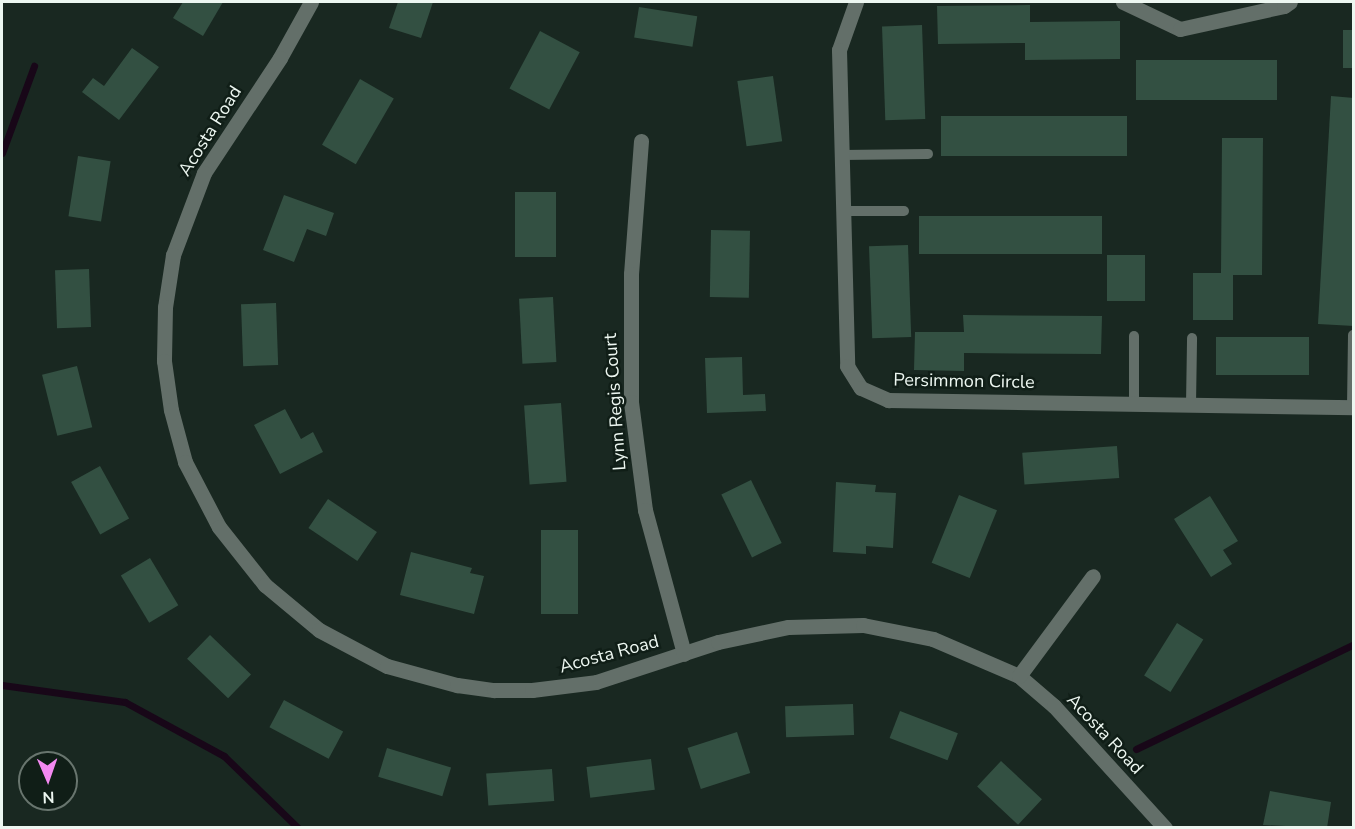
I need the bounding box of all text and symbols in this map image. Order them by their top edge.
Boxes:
street label: Acosta Road [174,82,246,180]
street label: Lynn Regis Court [599,333,631,471]
street label: Persimmon Circle [893,369,1035,393]
street label: Acosta Road [557,630,661,678]
street label: Acosta Road [1062,689,1148,779]
north arrow [18,751,78,811]
text: N [42,786,55,808]

